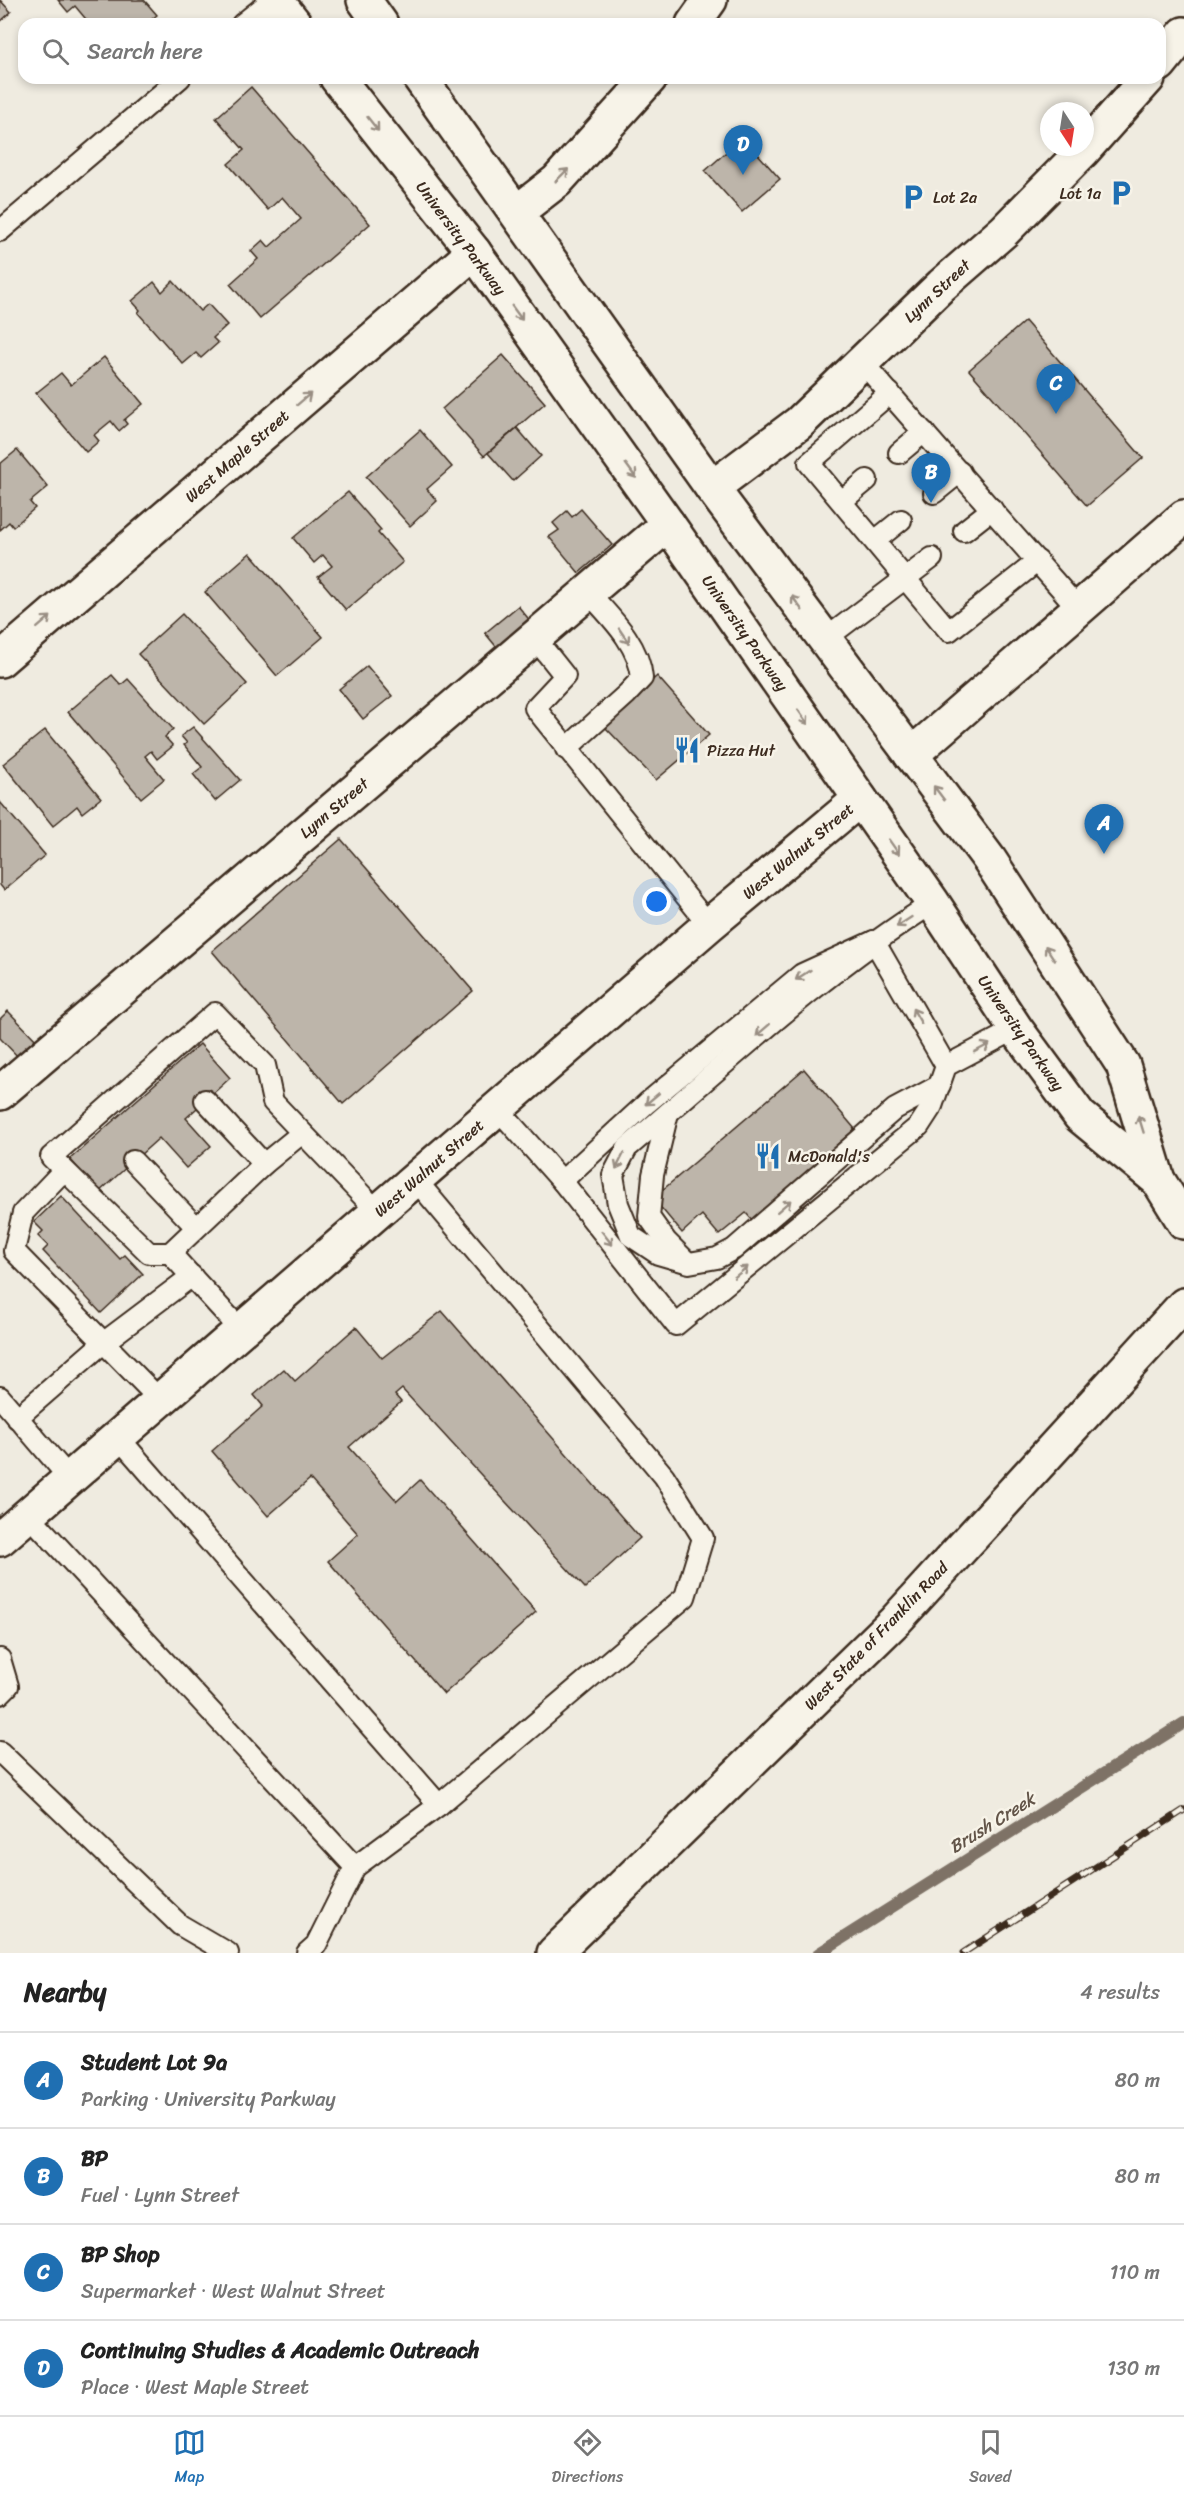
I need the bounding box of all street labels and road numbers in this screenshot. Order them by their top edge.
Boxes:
street label: University Parkway [408,174,514,302]
street label: Lynn Street [897,251,978,330]
street label: West Maple Street [178,402,296,510]
street label: University Parkway [694,569,797,698]
street label: Lynn Street [293,770,376,846]
street label: West Walnut Street [735,795,861,907]
street label: University Parkway [970,969,1073,1098]
street label: West Walnut Street [367,1111,491,1225]
street label: West State of Franklin Road [797,1554,956,1717]

